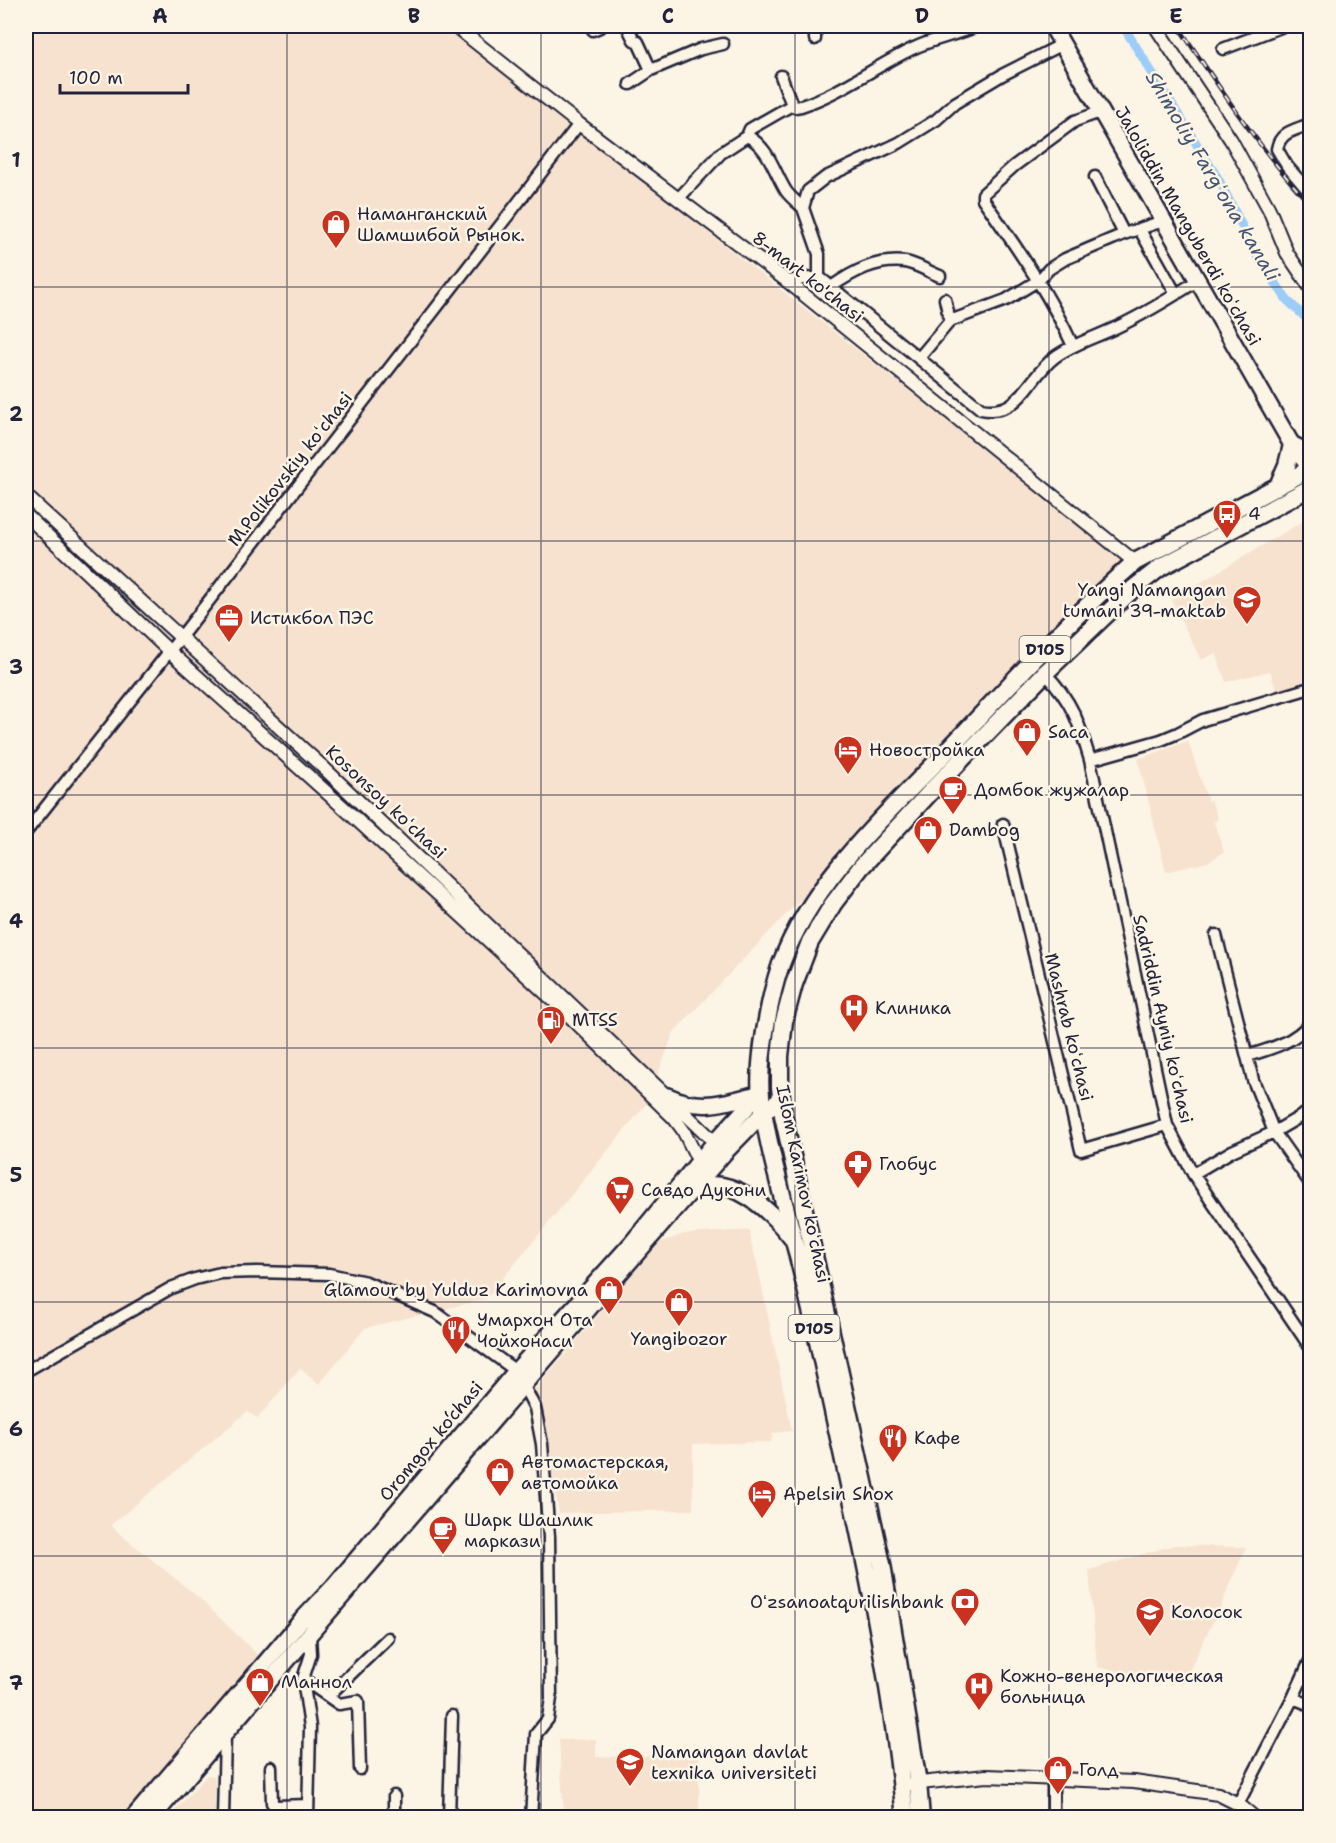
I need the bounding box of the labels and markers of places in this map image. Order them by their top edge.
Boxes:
place label: Наманганский Шамшибой Рынок. [357,202,525,247]
shop icon: Наманганский Шамшибой Рынок. [320,208,352,250]
bus stop icon: 4 [1211,498,1243,540]
place label: 4 [1248,502,1261,526]
place label: Yangi Namangan tumani 39-maktab [1063,578,1226,623]
school or university icon: Yangi Namangan tumani 39-maktab [1231,584,1263,626]
office icon: Истикбол ПЭС [213,602,245,644]
place label: Истикбол ПЭС [250,606,374,630]
shop icon: Saca [1011,716,1043,758]
place label: Saca [1048,720,1089,744]
hotel icon: Новостройка [832,734,864,776]
place label: Новостройка [869,738,984,762]
cafe icon: Домбок жужалар [937,774,969,816]
place label: Домбок жужалар [974,778,1129,802]
shop icon: Dambog [912,814,944,856]
place label: Dambog [949,818,1020,842]
hospital icon: Клиника [838,992,870,1034]
place label: Клиника [875,996,951,1020]
fuel station icon: MTSS [535,1004,567,1046]
place label: MTSS [572,1008,618,1032]
pharmacy icon: Глобус [842,1148,874,1190]
place label: Глобус [879,1152,937,1176]
supermarket icon: Савдо Дукони [604,1174,636,1216]
place label: Савдо Дукони [641,1178,766,1202]
shop icon: Glamour by Yulduz Karimovna [593,1274,625,1316]
place label: Glamour by Yulduz Karimovna [324,1278,588,1302]
shop icon: Yangibozor [663,1286,695,1328]
place label: Умархон Ота Чойхонаси [477,1308,592,1353]
restaurant icon: Умархон Ота Чойхонаси [440,1314,472,1356]
place label: Yangibozor [630,1327,728,1351]
restaurant icon: Кафе [877,1422,909,1464]
place label: Кафе [914,1426,961,1450]
place label: Автомастерская, автомойка [521,1450,669,1495]
shop icon: Автомастерская, автомойка [484,1456,516,1498]
hotel icon: Apelsin Shox [746,1478,778,1520]
place label: Apelsin Shox [783,1482,893,1506]
place label: Шарк Шашлик маркази [464,1508,594,1553]
cafe icon: Шарк Шашлик маркази [427,1514,459,1556]
bank icon: Oʻzsanoatqurilishbank [949,1586,981,1628]
place label: Oʻzsanoatqurilishbank [750,1590,944,1614]
school or university icon: Колосок [1134,1596,1166,1638]
place label: Колосок [1171,1600,1243,1624]
place label: Кожно-венерологическая больница [1000,1664,1224,1709]
shop icon: Маннол [244,1666,276,1708]
place label: Маннол [281,1670,352,1694]
hospital icon: Кожно-венерологическая больница [963,1670,995,1712]
place label: Namangan davlat texnika universiteti [651,1740,817,1785]
school or university icon: Namangan davlat texnika universiteti [614,1746,646,1788]
shop icon: Голд [1042,1754,1074,1796]
place label: Голд [1079,1758,1119,1782]

